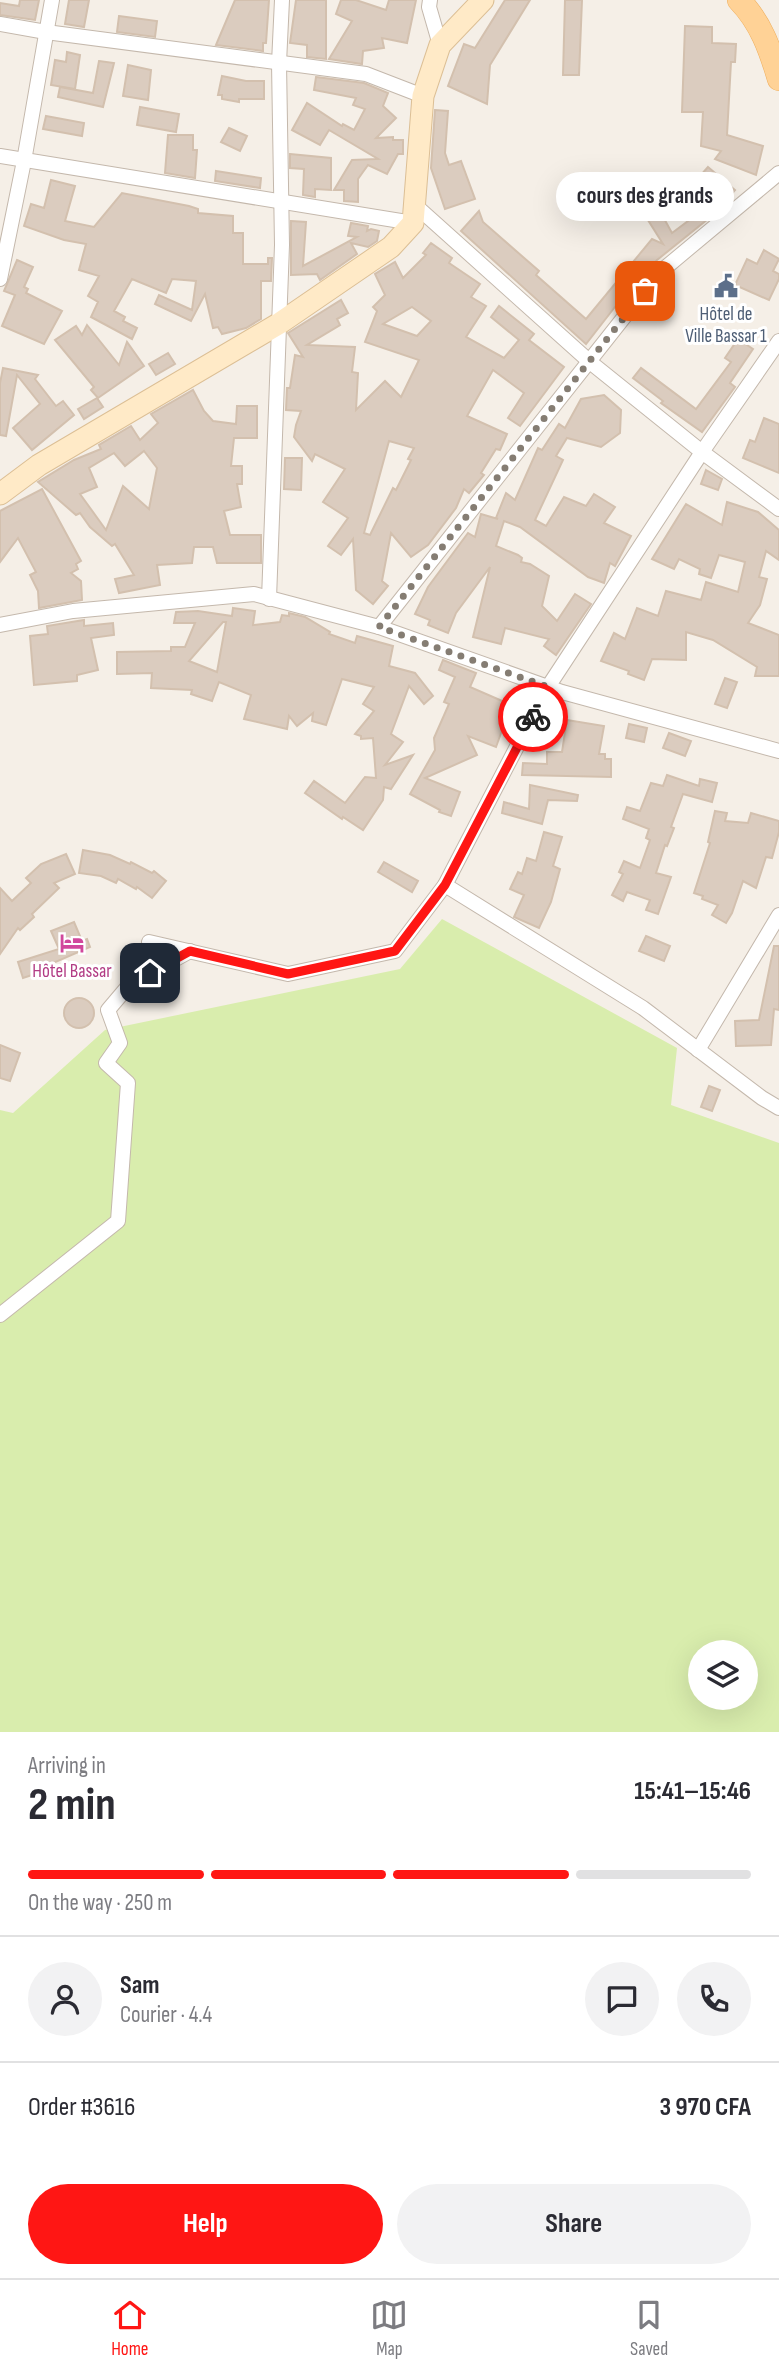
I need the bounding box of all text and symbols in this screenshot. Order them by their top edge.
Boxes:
callout: cours des grands [556,172,734,221]
text: cours des grands [577,182,713,210]
pin [615,261,675,321]
icon: bag [626,272,664,310]
public building icon: Hôtel de Ville Bassar 1 [712,272,740,300]
place label: Hôtel de Ville Bassar 1 [685,303,767,348]
courier [498,682,568,752]
icon: bike [514,698,552,736]
hotel icon: Hôtel Bassar [58,929,86,957]
pin [120,943,180,1003]
icon: home [131,954,169,992]
place label: Hôtel Bassar [32,960,112,983]
map controls [688,1640,758,1710]
button: layers [688,1640,758,1710]
text: Arriving in [28,1752,106,1780]
text: 15:41–15:46 [634,1776,751,1807]
text: 2 min [28,1778,116,1833]
text: On the way · 250 m [28,1889,172,1917]
button: person [28,1962,102,2036]
button: chat [585,1962,659,2036]
button: phone [677,1962,751,2036]
text: Sam [120,1970,160,2001]
text: Courier · 4.4 [120,2001,212,2029]
text: Order #3616 [28,2092,135,2123]
text: 3 970 CFA [659,2092,751,2123]
button: Help [28,2184,383,2264]
button: Share [397,2184,751,2264]
tab: Home [111,2296,149,2361]
tab: Map [370,2296,408,2361]
tab: Saved [630,2296,668,2361]

